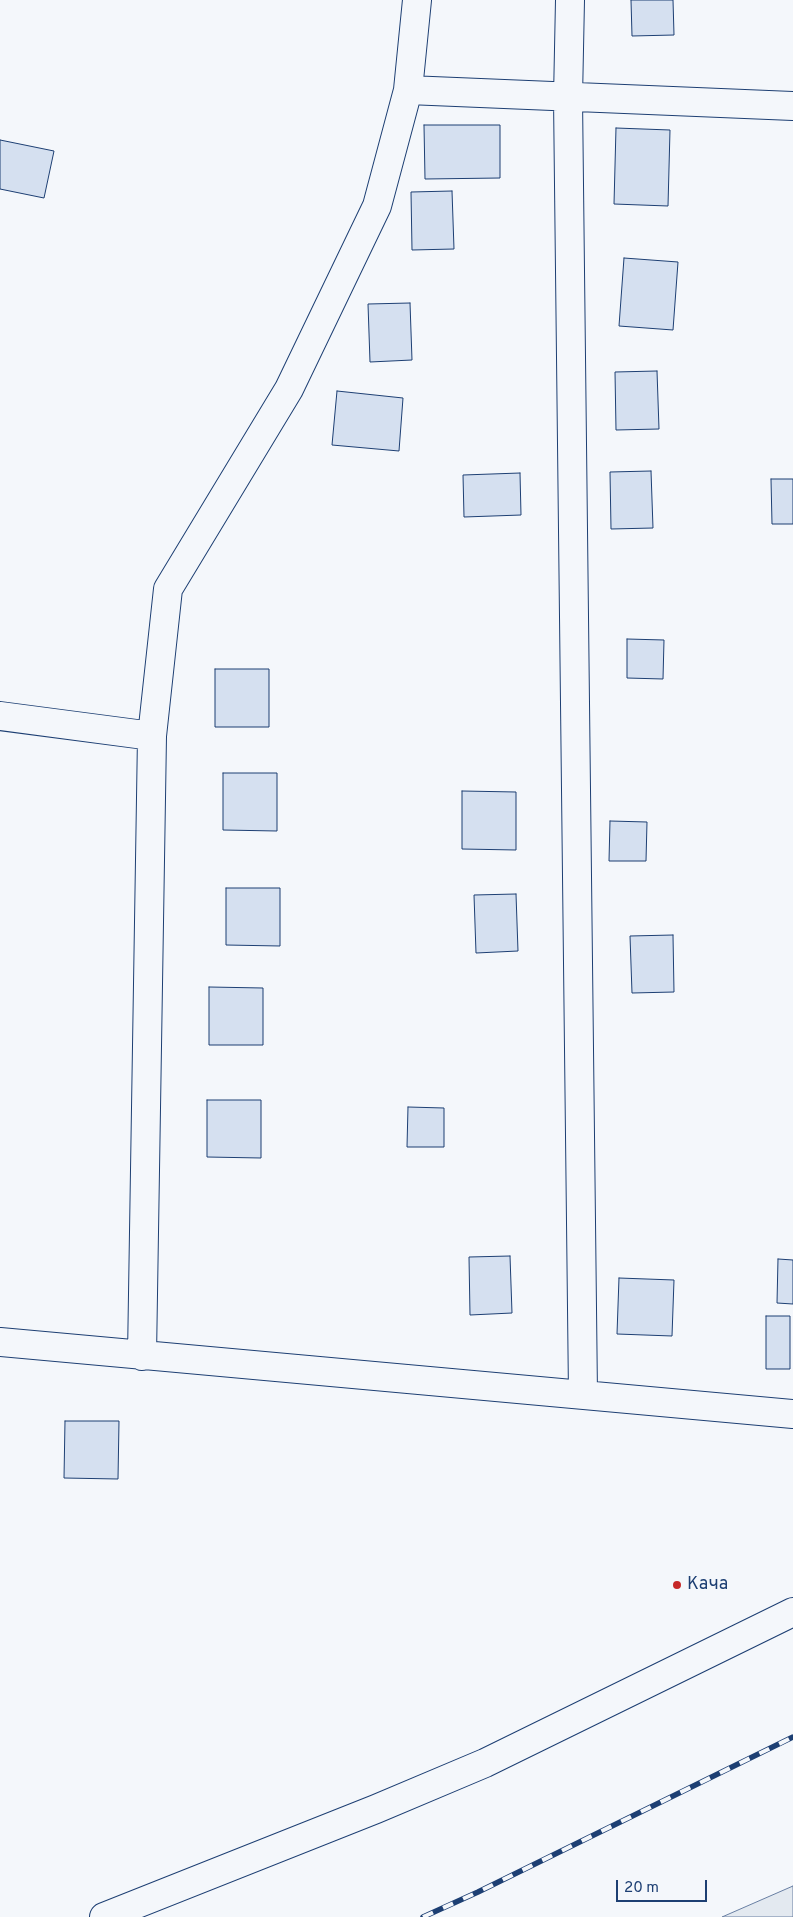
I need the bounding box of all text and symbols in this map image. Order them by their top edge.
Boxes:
place label: Кача [687,1574,728,1596]
marker: Кача [671,1579,683,1591]
scale bar [618,1870,709,1902]
text: 20 m [624,1879,659,1898]

